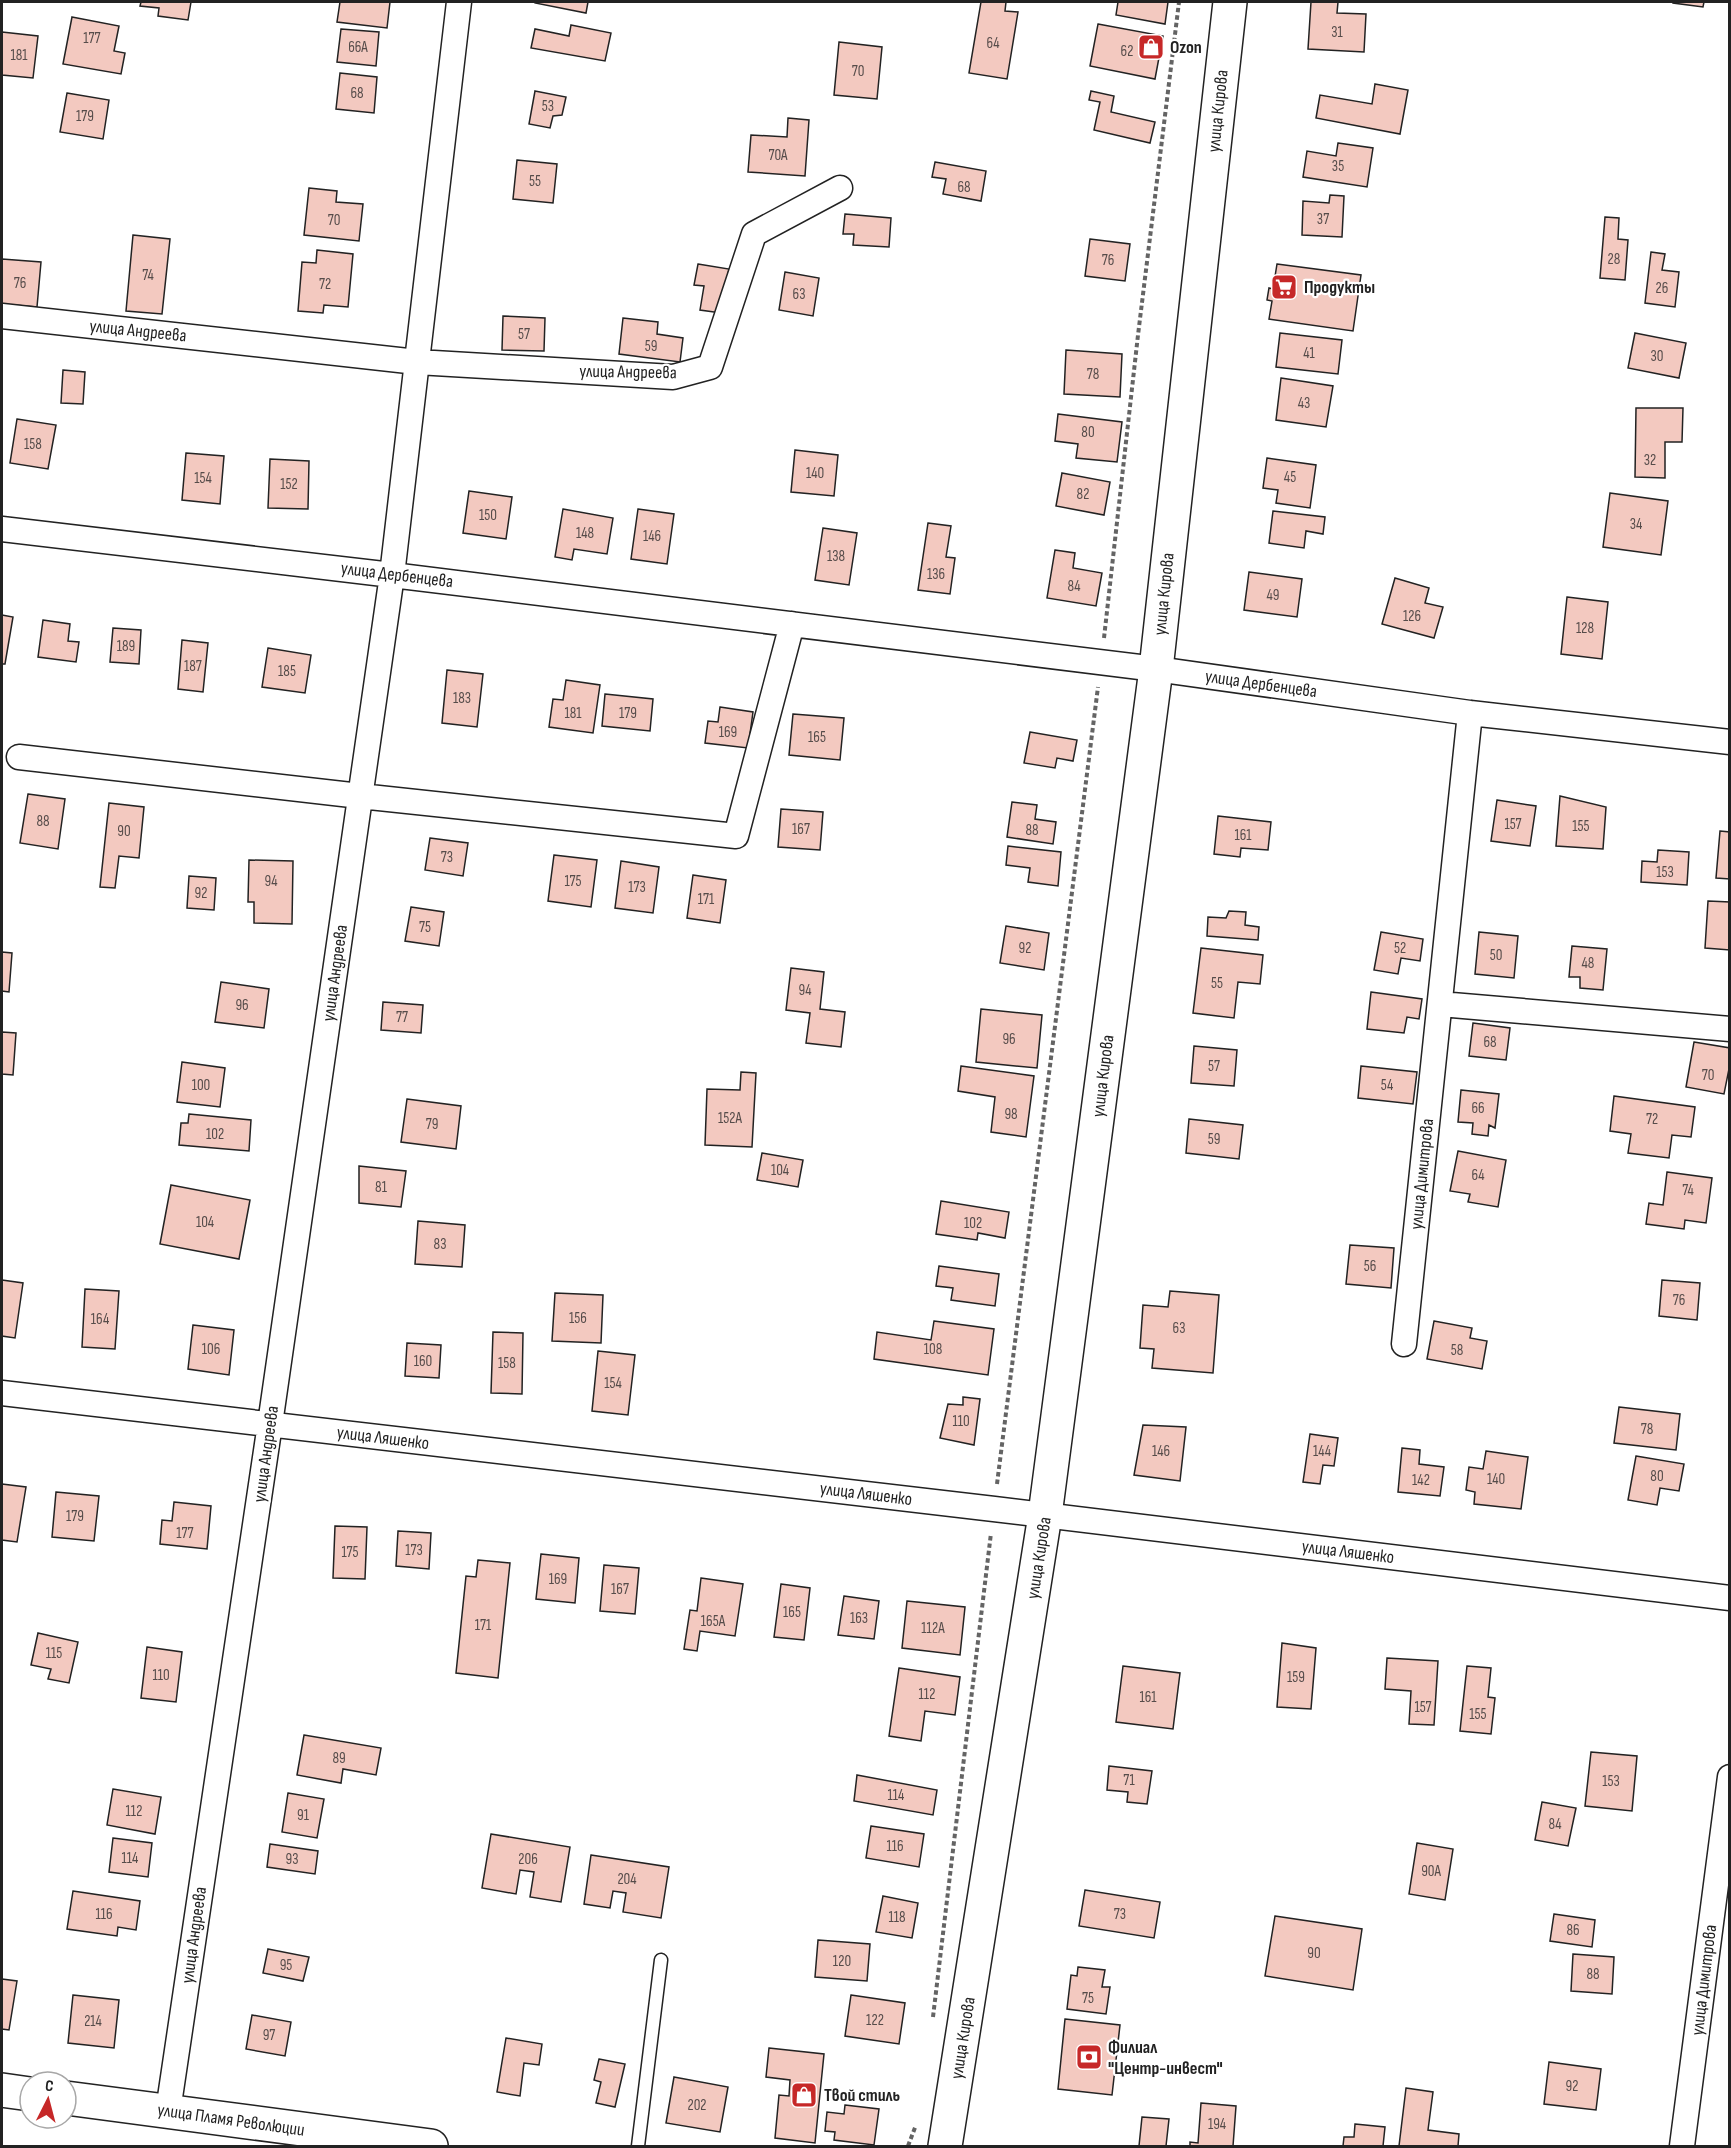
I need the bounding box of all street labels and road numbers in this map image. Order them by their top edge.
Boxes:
street label: улица Кирова [1203,69,1233,153]
street label: улица Андреева [88,315,188,347]
street label: улица Андреева [579,361,677,383]
street label: улица Кирова [1149,552,1179,636]
street label: улица Дербенцева [340,558,454,592]
street label: улица Дербенцева [1204,666,1318,702]
street label: улица Андреева [318,923,352,1023]
street label: улица Кирова [1088,1034,1118,1118]
street label: улица Димитрова [1406,1117,1438,1230]
street label: улица Андреева [249,1404,283,1504]
street label: улица Ляшенко [336,1422,430,1454]
street label: улица Ляшенко [819,1478,913,1510]
street label: улица Кирова [1022,1515,1056,1601]
street label: улица Ляшенко [1301,1536,1395,1568]
street label: улица Андреева [177,1885,211,1985]
street label: улица Димитрова [1687,1923,1721,2037]
street label: улица Кирова [946,1995,980,2081]
street label: улица Пламя Революции [156,2099,306,2141]

